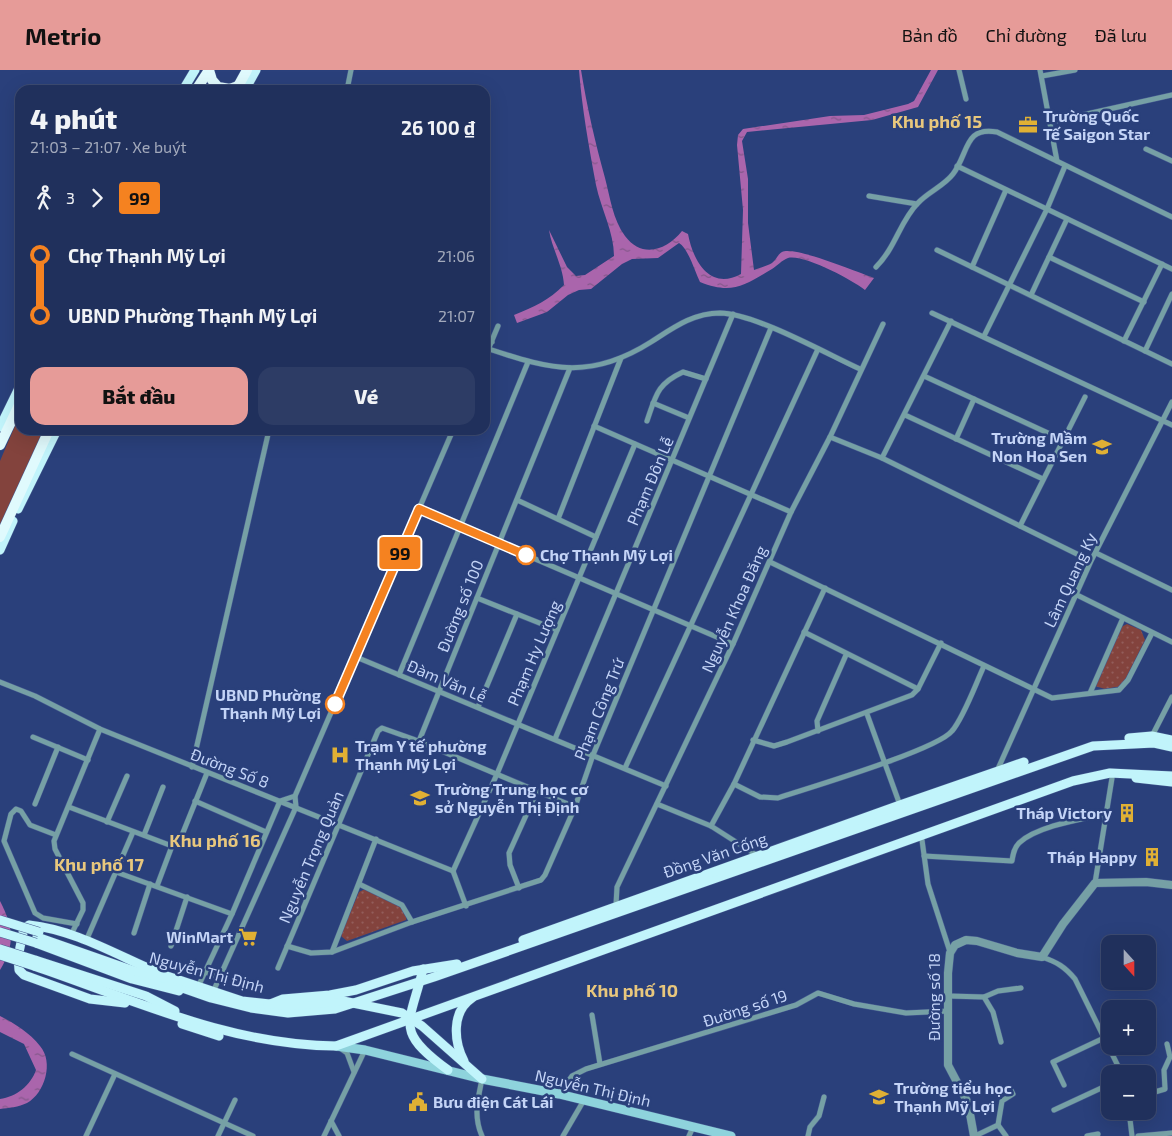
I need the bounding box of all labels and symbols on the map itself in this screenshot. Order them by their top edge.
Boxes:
place label: Trường Quốc Tế Saigon Star [1043,106,1150,143]
district label: Khu phố 15 [892,110,982,132]
office icon: Trường Quốc Tế Saigon Star [1017,114,1039,136]
place label: Trường Mầm Non Hoa Sen [991,428,1087,465]
street label: Phạm Đôn Lễ [622,434,677,528]
school or university icon: Trường Mầm Non Hoa Sen [1091,436,1113,458]
street label: Lâm Quang Ky [1039,529,1101,631]
line badge: 99 [378,537,422,569]
street label: Nguyễn Khoa Đăng [697,542,770,675]
marker: Chợ Thạnh Mỹ Lợi [516,545,536,565]
place label: Chợ Thạnh Mỹ Lợi [540,545,673,565]
street label: Đường số 100 [432,557,487,655]
street label: Phạm Hy Lượng [503,597,564,708]
street label: Đàm Văn Lễ [405,655,490,706]
street label: Phạm Công Trứ [569,655,628,763]
place label: UBND Phường Thạnh Mỹ Lợi [215,685,322,723]
marker: UBND Phường Thạnh Mỹ Lợi [325,694,345,714]
place label: Trạm Y tế phường Thạnh Mỹ Lợi [355,736,487,774]
street label: Đường Số 8 [188,744,272,791]
hospital icon: Trạm Y tế phường Thạnh Mỹ Lợi [329,744,351,766]
place label: Trường Trung học cơ sở Nguyễn Thị Định [435,779,589,817]
school or university icon: Trường Trung học cơ sở Nguyễn Thị Định [409,787,431,809]
street label: Nguyễn Trọng Quản [274,788,348,926]
building icon: Tháp Victory [1116,802,1138,824]
place label: Tháp Victory [1016,803,1112,823]
street label: Đồng Văn Cống [660,828,769,881]
district label: Khu phố 16 [169,829,261,851]
building icon: Tháp Happy [1141,846,1163,868]
place label: Tháp Happy [1047,847,1137,867]
district label: Khu phố 17 [54,853,145,875]
supermarket icon: WinMart [237,926,259,948]
place label: WinMart [166,927,233,946]
north arrow [1101,935,1156,990]
street label: Nguyễn Thị Định [148,947,267,996]
street label: Đường số 18 [924,953,943,1041]
district label: Khu phố 10 [586,979,678,1001]
street label: Đường số 19 [700,985,789,1030]
street label: Nguyễn Thị Định [533,1065,653,1110]
place label: Trường tiểu học Thạnh Mỹ Lợi [894,1078,1012,1116]
school or university icon: Trường tiểu học Thạnh Mỹ Lợi [868,1086,890,1108]
public building icon: Bưu điện Cát Lái [407,1091,429,1113]
place label: Bưu điện Cát Lái [433,1092,553,1111]

